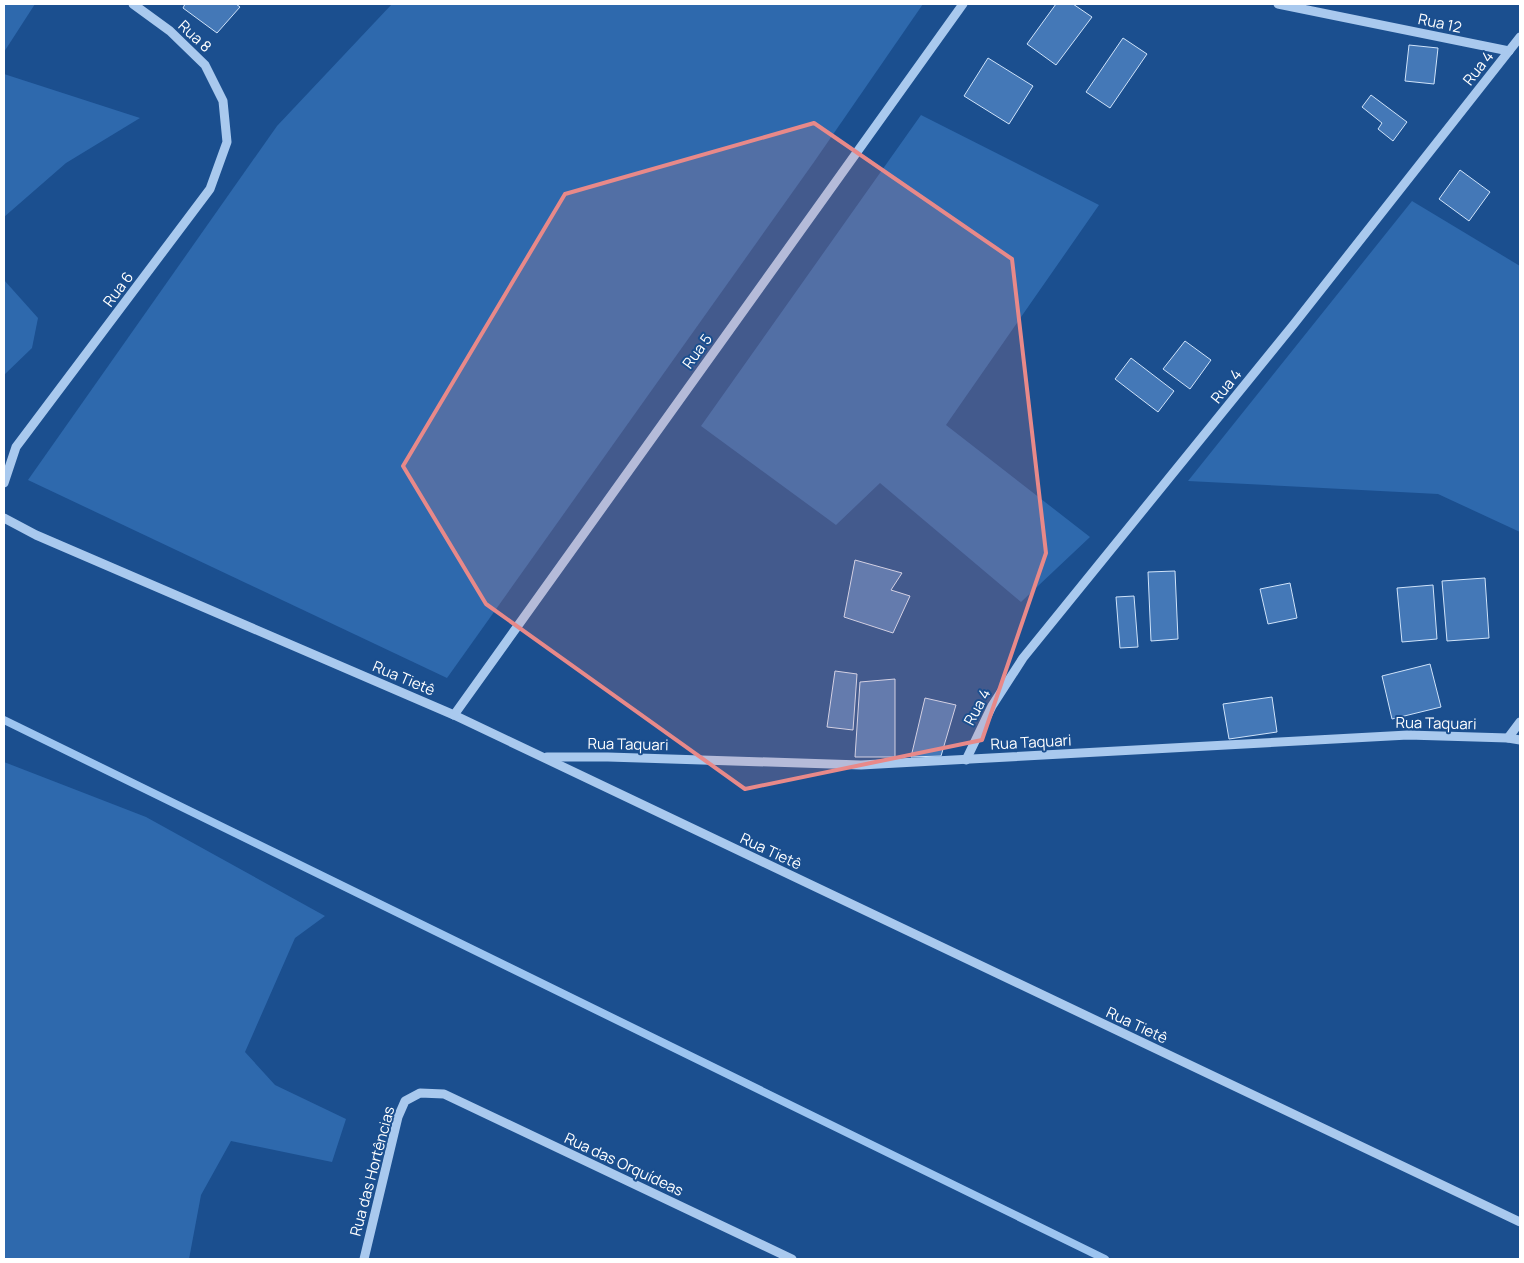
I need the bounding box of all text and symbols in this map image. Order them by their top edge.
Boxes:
street label: Rua 12 [1416,8,1464,38]
street label: Rua 8 [174,15,216,57]
street label: Rua 4 [1458,46,1498,90]
street label: Rua 6 [98,267,138,311]
street label: Rua 5 [677,329,717,373]
street label: Rua 4 [1206,364,1246,408]
street label: Rua Tietê [370,655,439,701]
street label: Rua 4 [959,685,995,729]
street label: Rua Taquari [1395,712,1477,734]
street label: Rua Taquari [990,729,1072,755]
street label: Rua Taquari [587,733,669,755]
street label: Rua Tietê [737,828,805,874]
street label: Rua Tietê [1103,1002,1171,1048]
street label: Rua das Hortências [345,1104,399,1238]
street label: Rua das Orquídeas [561,1127,687,1201]

